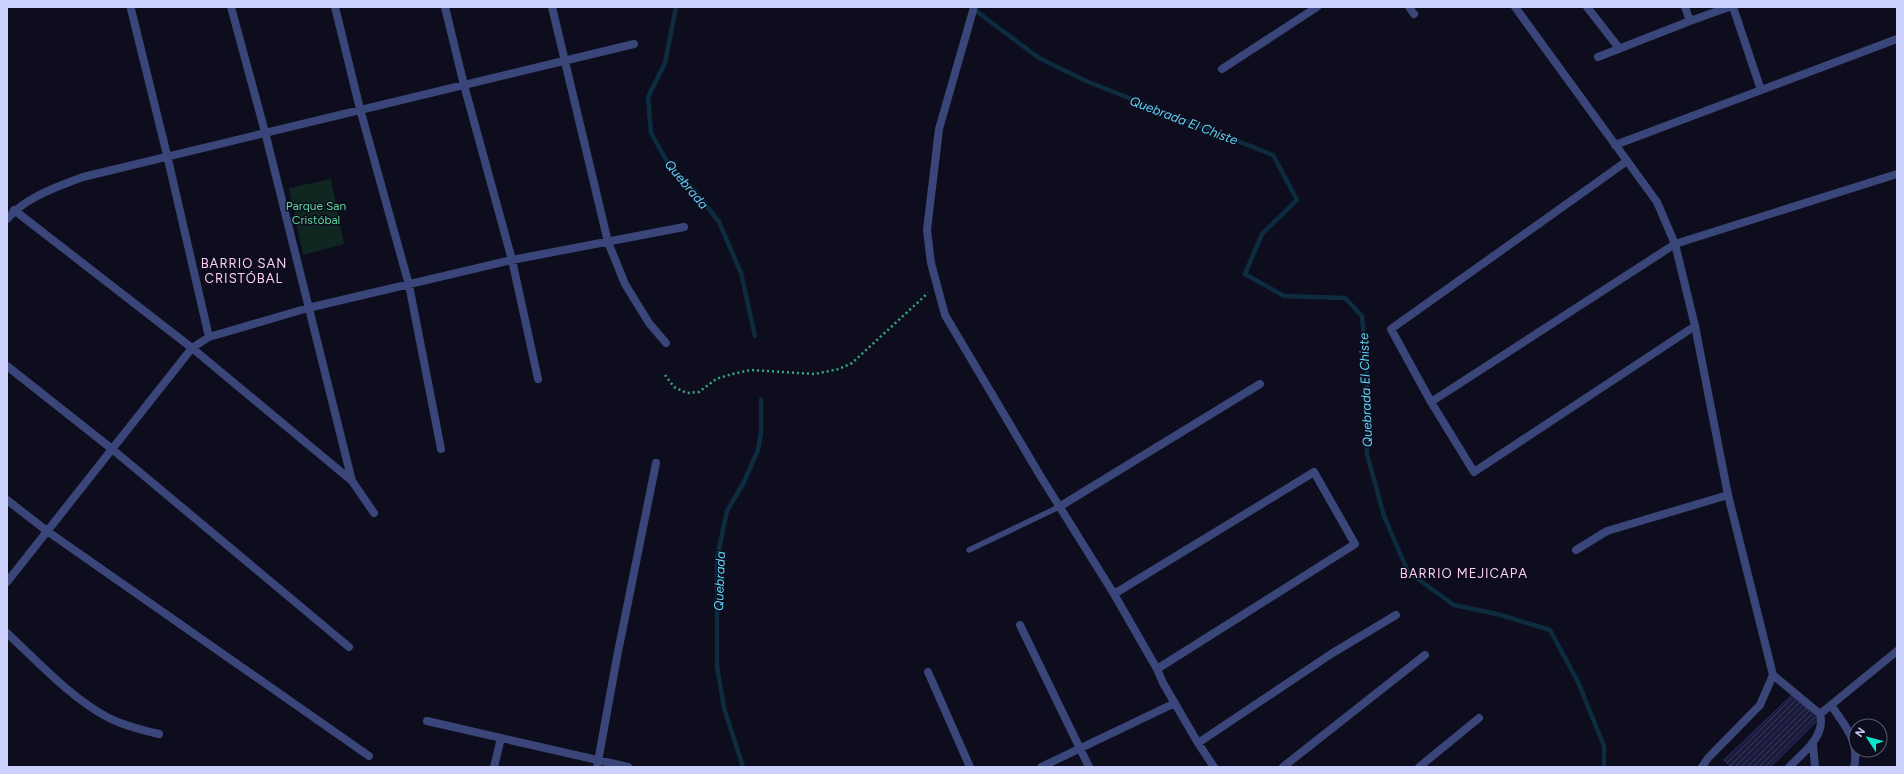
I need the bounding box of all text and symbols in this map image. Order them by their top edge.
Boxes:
water label: Quebrada El Chiste [1128,93,1240,148]
water label: Quebrada [662,157,712,212]
park label: Parque San Cristóbal [286,199,346,227]
district label: BARRIO SAN CRISTÓBAL [201,256,287,286]
water label: Quebrada El Chiste [1356,333,1375,447]
water label: Quebrada [711,551,728,611]
district label: BARRIO MEJICAPA [1400,566,1528,581]
north arrow [1848,718,1888,758]
text: N [1853,725,1868,740]

